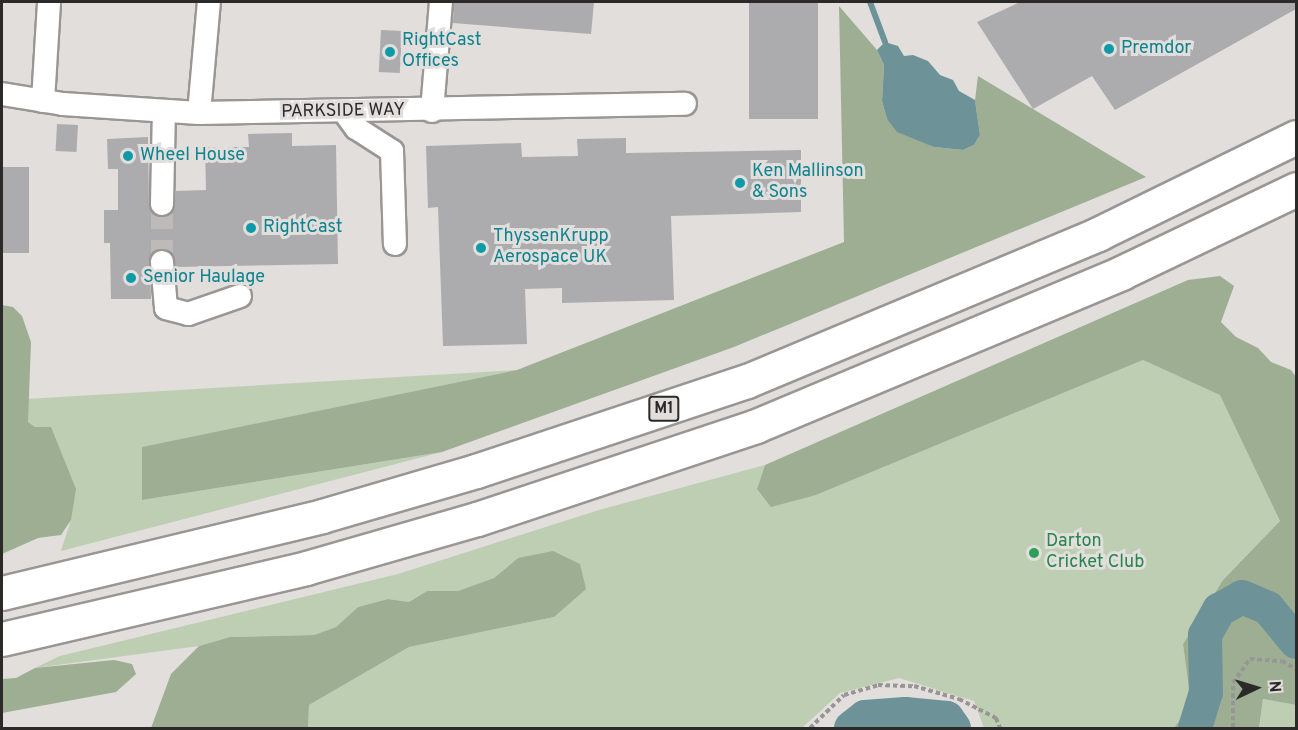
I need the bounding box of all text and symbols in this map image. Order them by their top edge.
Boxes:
place label: RightCast Offices [402,31,482,74]
place label: Premdor [1121,38,1191,60]
marker: Premdor [1102,42,1116,56]
marker: RightCast Offices [383,45,397,59]
street label: PARKSIDE WAY [281,100,405,124]
place label: Wheel House [140,145,245,167]
marker: Wheel House [121,149,135,163]
place label: Ken Mallinson & Sons [752,162,864,204]
marker: Ken Mallinson & Sons [733,176,747,190]
place label: RightCast [263,217,343,239]
marker: RightCast [244,221,258,235]
place label: ThyssenKrupp Aerospace UK [493,227,609,270]
marker: ThyssenKrupp Aerospace UK [474,241,488,255]
place label: Senior Haulage [143,267,265,289]
marker: Senior Haulage [124,271,138,285]
road number: M1 [648,396,680,422]
place label: Darton Cricket Club [1046,532,1144,574]
marker: Darton Cricket Club [1027,546,1041,560]
north arrow [1226,658,1286,718]
text: N [1264,680,1284,693]

